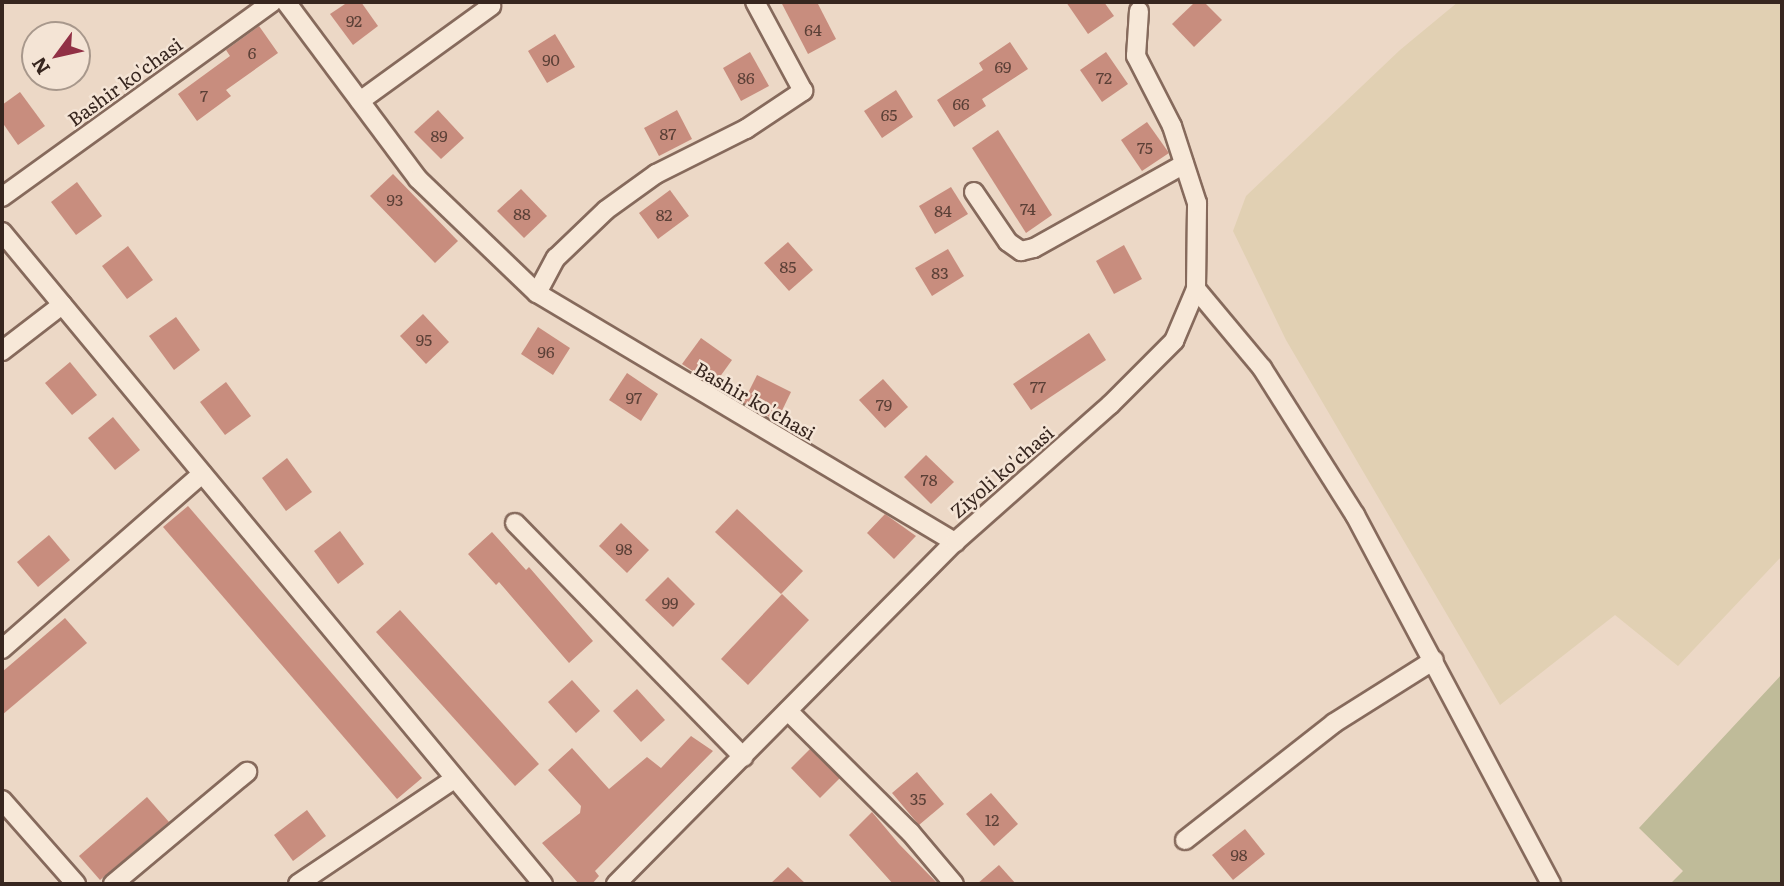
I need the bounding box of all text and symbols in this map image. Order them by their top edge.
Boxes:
house number: 92 [346,10,362,30]
house number: 64 [804,19,822,39]
north arrow [21,21,91,91]
street label: Bashir ko'chasi [63,33,187,131]
house number: 6 [248,42,256,62]
house number: 90 [542,49,560,69]
text: N [24,52,56,81]
house number: 69 [995,56,1011,76]
house number: 86 [737,67,755,87]
house number: 72 [1096,67,1112,87]
house number: 7 [200,85,208,105]
house number: 66 [952,93,970,113]
house number: 65 [881,104,897,124]
house number: 87 [660,123,676,143]
house number: 89 [430,125,448,145]
house number: 75 [1137,137,1153,157]
house number: 93 [386,189,404,209]
house number: 74 [1020,198,1036,218]
house number: 84 [934,200,952,220]
house number: 88 [513,203,531,223]
house number: 82 [656,204,672,224]
house number: 85 [780,256,796,276]
house number: 83 [931,262,949,282]
house number: 95 [416,329,432,349]
house number: 96 [538,341,554,361]
street label: Bashir ko'chasi [691,357,819,445]
house number: 77 [1030,376,1046,396]
house number: 97 [626,387,642,407]
house number: 79 [876,394,892,414]
street label: Ziyoli ko'chasi [946,421,1058,523]
house number: 78 [921,469,937,489]
house number: 98 [615,538,633,558]
house number: 99 [662,592,678,612]
house number: 35 [910,788,926,808]
house number: 12 [985,809,999,829]
house number: 98 [1230,844,1248,864]

